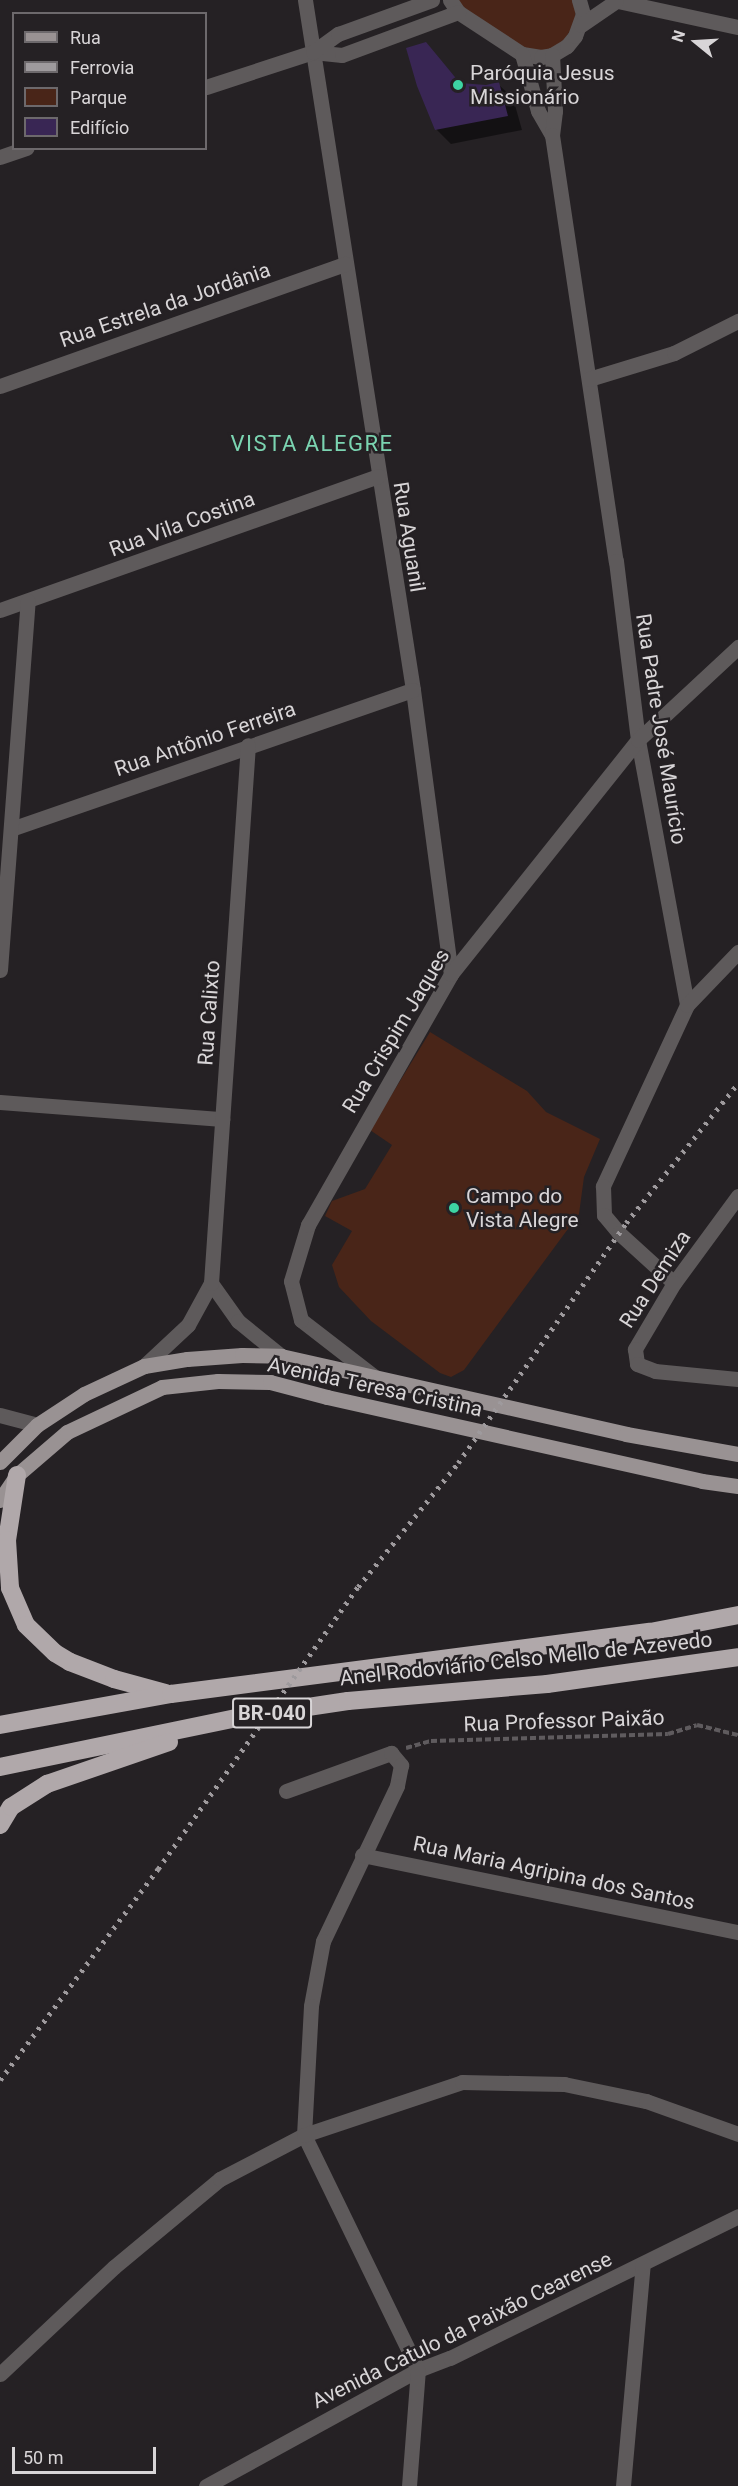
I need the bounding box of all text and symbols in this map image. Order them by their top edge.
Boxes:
legend [12,12,207,150]
north arrow [666,12,726,72]
text: Rua [70,27,101,48]
text: N [668,28,689,45]
text: Ferrovia [70,57,134,78]
place label: Paróquia Jesus Missionário [470,60,615,110]
marker: Paróquia Jesus Missionário [451,78,465,92]
text: Parque [70,87,127,108]
text: Edifício [70,117,129,138]
street label: Rua Estrela da Jordânia [56,257,274,353]
district label: VISTA ALEGRE [231,431,393,457]
street label: Rua Aguanil [388,480,430,594]
street label: Rua Vila Costina [106,486,258,562]
street label: Rua Padre José Maurício [630,612,692,846]
street label: Rua Antônio Ferreira [111,696,299,782]
street label: Rua Crispim Jaques [337,944,455,1118]
street label: Rua Calixto [193,959,225,1067]
place label: Campo do Vista Alegre [466,1183,579,1233]
marker: Campo do Vista Alegre [447,1201,461,1215]
street label: Rua Demiza [614,1225,696,1333]
street label: Avenida Teresa Cristina [265,1352,485,1422]
street label: Anel Rodoviário Celso Mello de Azevedo [338,1627,714,1691]
road number: BR-040 [232,1696,312,1730]
street label: Rua Professor Paixão [463,1705,665,1737]
street label: Rua Maria Agripina dos Santos [411,1831,697,1915]
street label: Avenida Catulo da Paixão Cearense [308,2246,616,2414]
scale bar [15,2435,159,2473]
text: 50 m [23,2447,63,2468]

